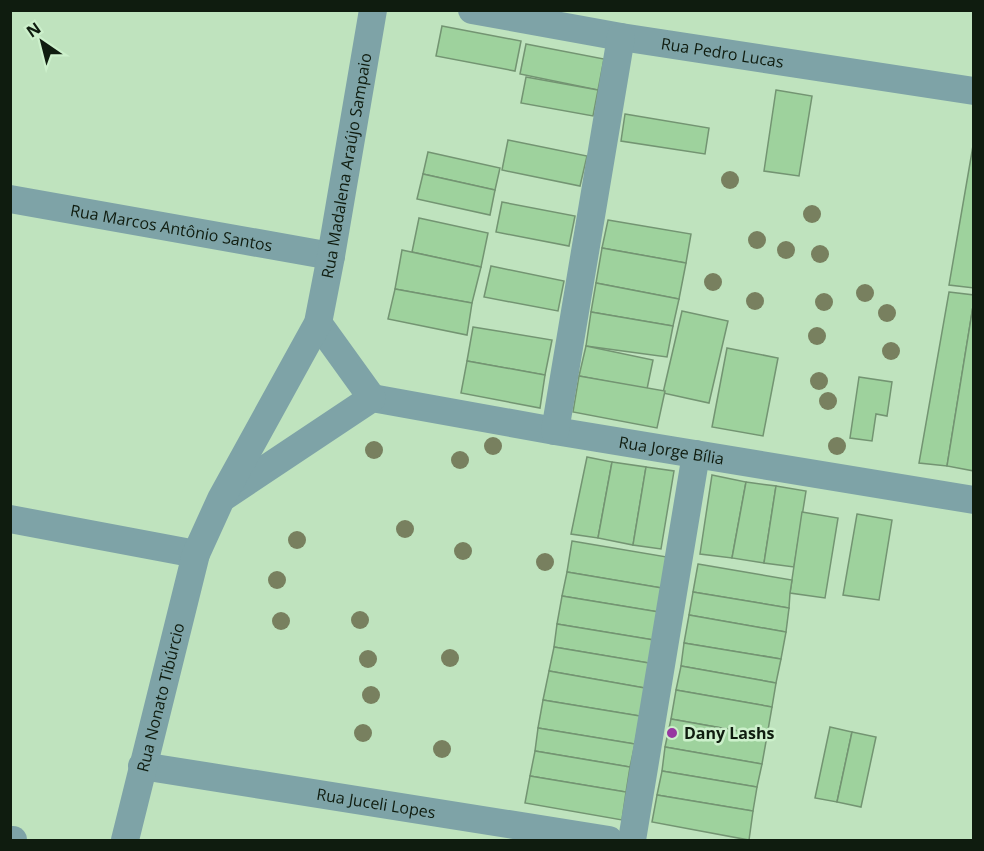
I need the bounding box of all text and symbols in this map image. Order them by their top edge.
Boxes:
north arrow [12,12,72,72]
text: N [22,17,45,42]
street label: Rua Pedro Lucas [660,32,785,73]
street label: Rua Madalena Araújo Sampaio [316,51,377,280]
street label: Rua Marcos Antônio Santos [69,199,274,256]
street label: Rua Jorge Bília [617,431,726,470]
street label: Rua Nonato Tibúrcio [131,620,190,774]
place label: Dany Lashs [684,722,774,744]
marker: Dany Lashs [665,726,679,740]
street label: Rua Juceli Lopes [315,783,437,823]

